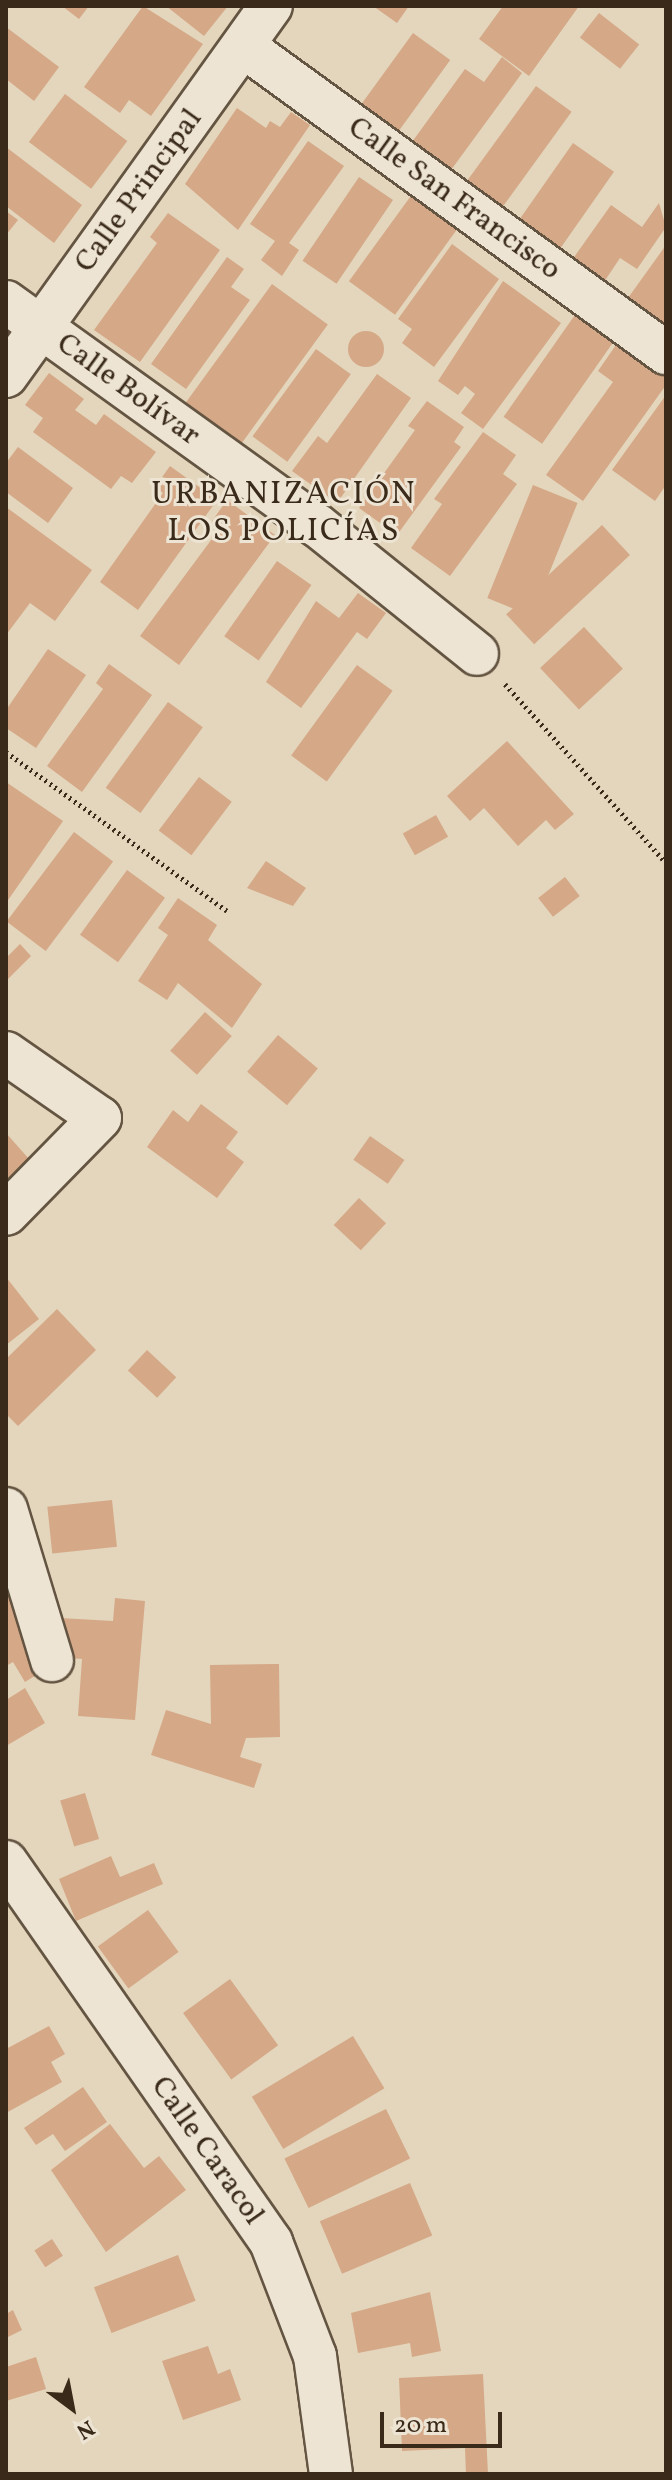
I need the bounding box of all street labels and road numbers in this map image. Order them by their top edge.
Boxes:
street label: Calle Principal [68,102,210,280]
street label: Calle San Francisco [341,110,567,288]
street label: Calle Bolívar [49,326,207,454]
street label: Calle Caracol [143,2070,271,2232]

